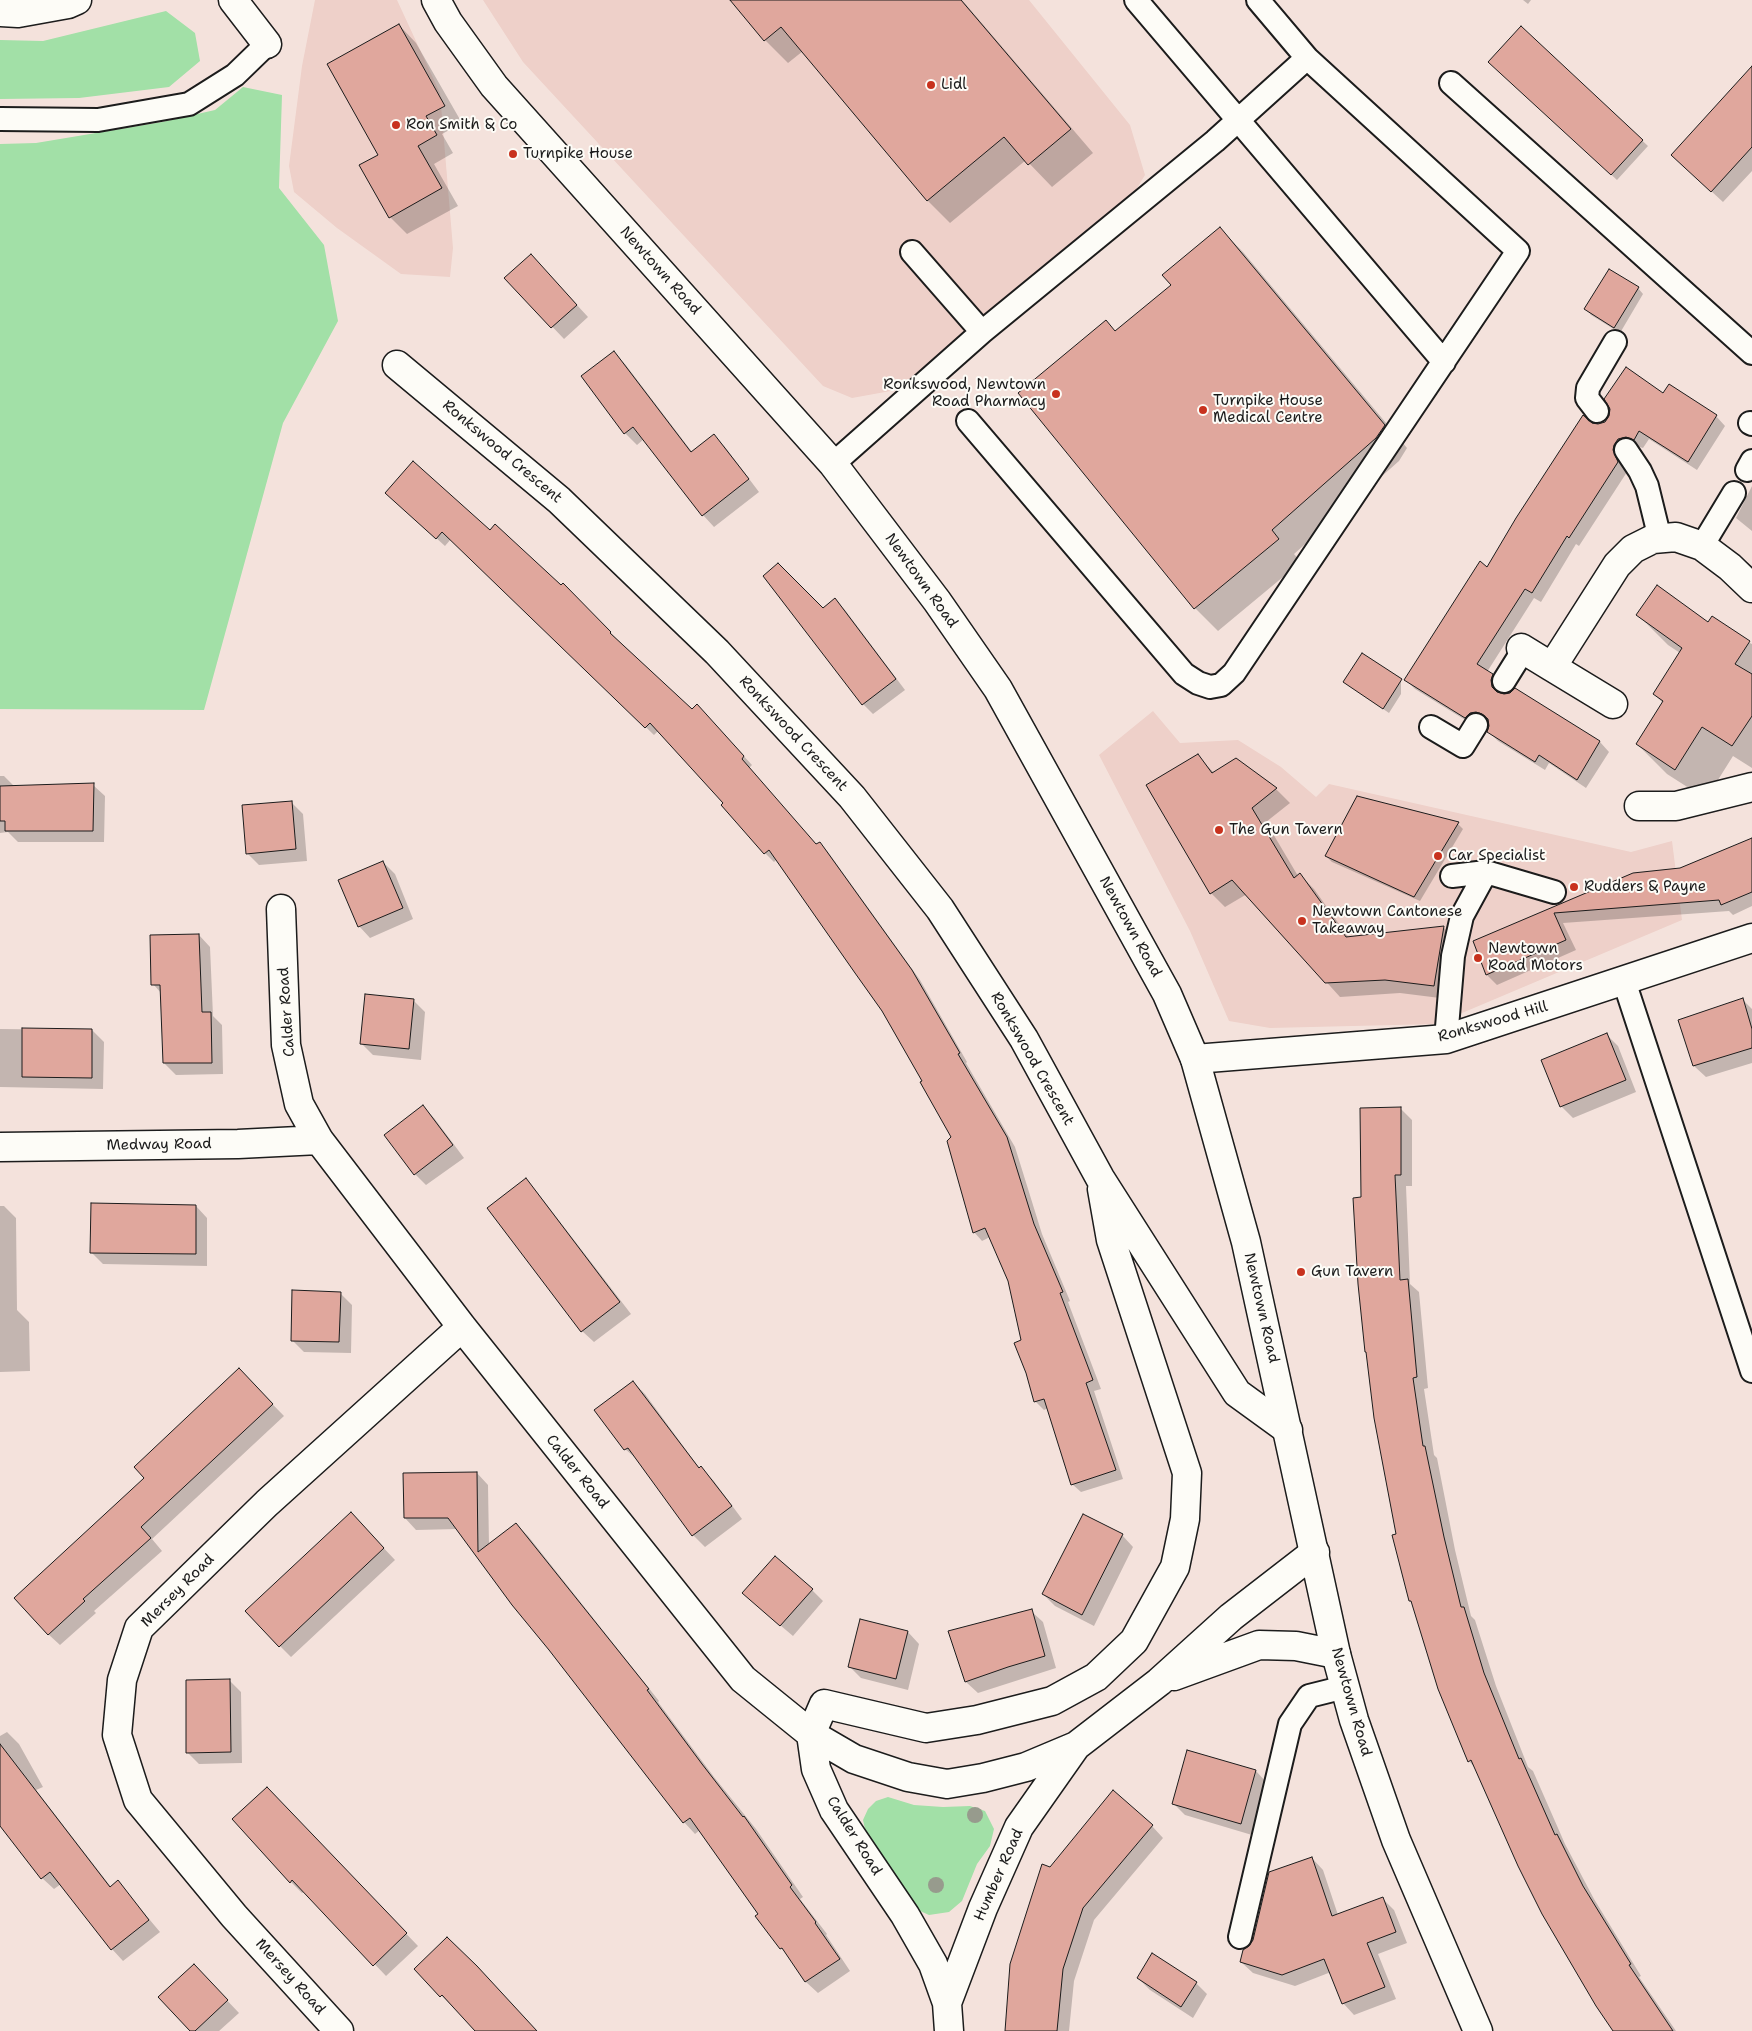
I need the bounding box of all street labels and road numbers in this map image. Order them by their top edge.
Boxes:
street label: Newtown Road [616,223,704,319]
street label: Ronkswood Crescent [438,397,566,507]
street label: Newtown Road [881,530,961,632]
street label: Ronkswood Crescent [735,673,851,795]
street label: Newtown Road [1095,873,1165,981]
street label: Calder Road [275,966,299,1058]
street label: Ronkswood Crescent [986,989,1078,1129]
street label: Ronkswood Hill [1436,998,1550,1046]
street label: Medway Road [106,1135,212,1155]
street label: Newtown Road [1240,1251,1282,1365]
street label: Calder Road [542,1431,612,1513]
street label: Mersey Road [138,1551,218,1631]
street label: Newtown Road [1327,1645,1375,1759]
street label: Calder Road [823,1793,885,1879]
street label: Humber Road [971,1826,1027,1924]
street label: Mersey Road [251,1935,329,2019]

